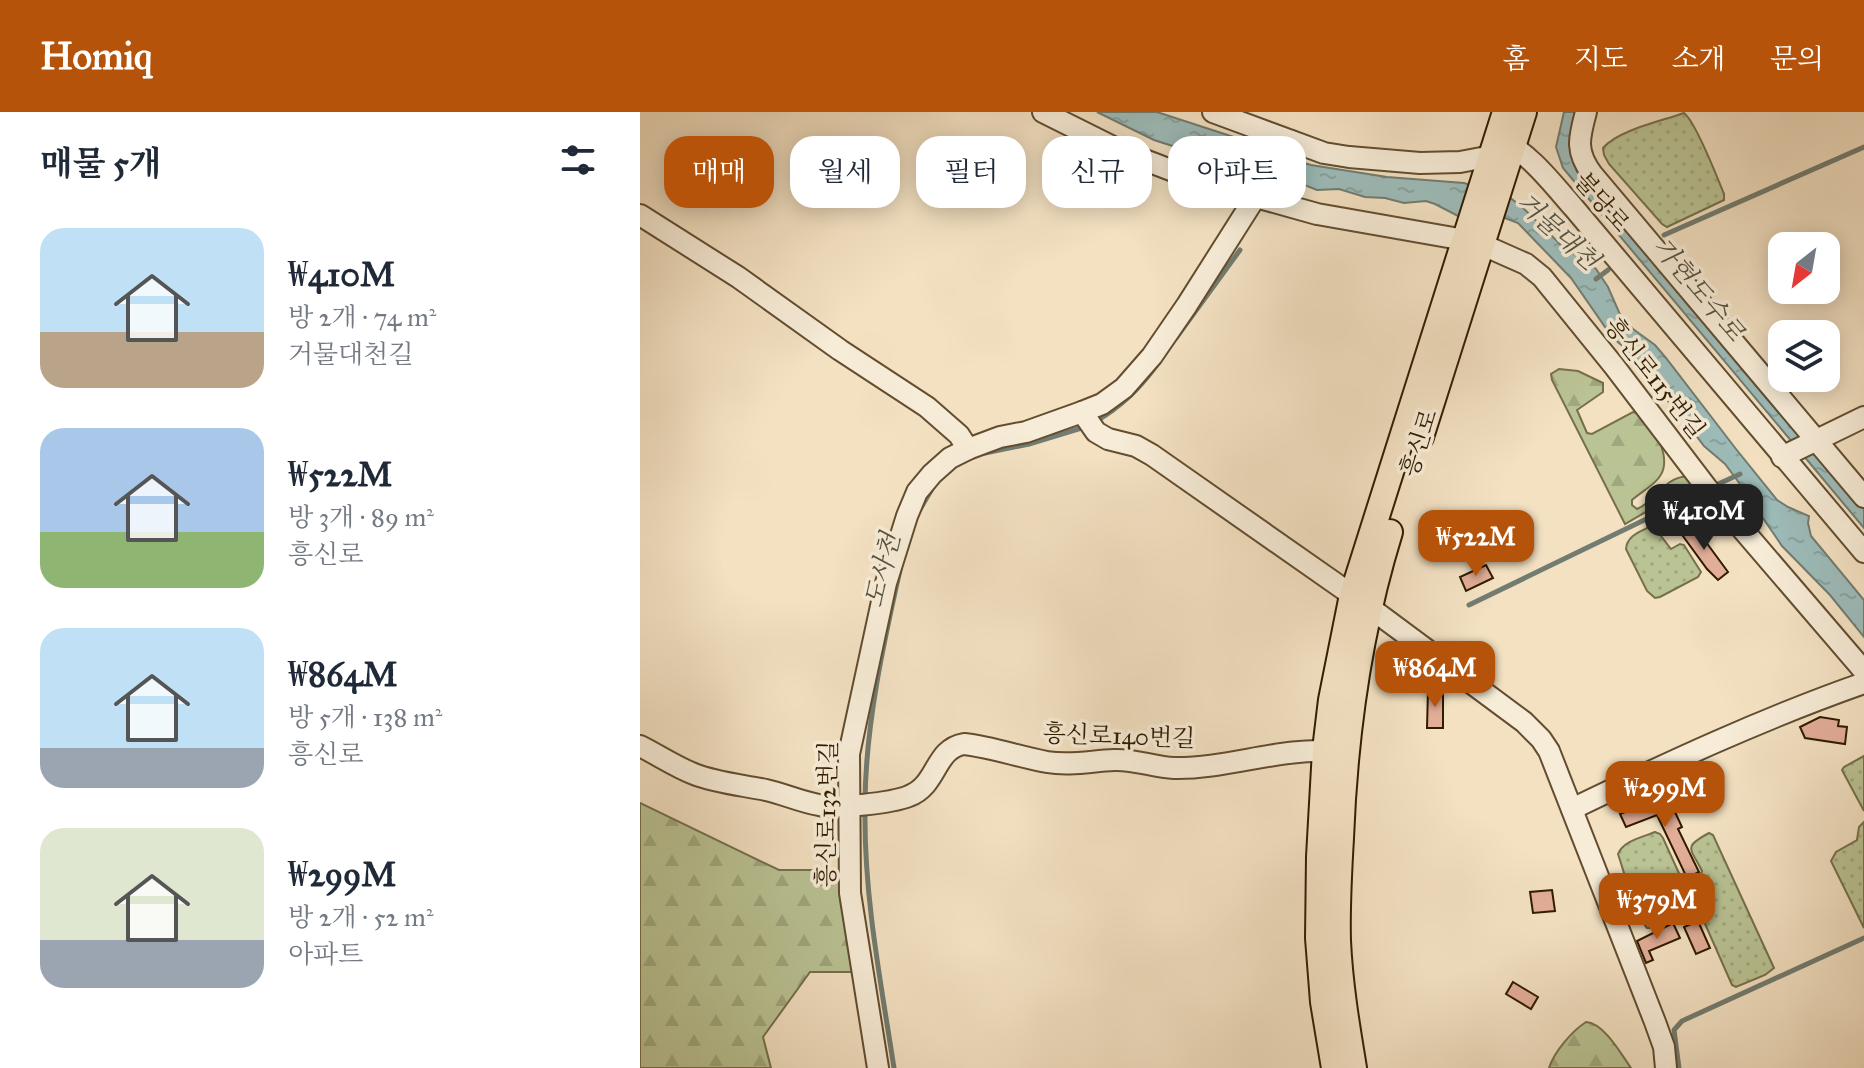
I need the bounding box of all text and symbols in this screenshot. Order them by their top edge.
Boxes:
text: Homiq [40,33,152,79]
text: 홈 [1503,41,1530,76]
text: 지도 [1574,41,1628,76]
text: 소개 [1672,41,1726,76]
text: 문의 [1770,41,1824,76]
chip: 매매 [664,136,774,208]
chip: 월세 [790,136,900,208]
chip: 필터 [916,136,1026,208]
chip: 신규 [1042,136,1152,208]
chip: 아파트 [1168,136,1306,208]
icon: filters [556,138,600,182]
text: 매물 5개 [40,143,162,184]
street label: 불당로 [1568,166,1636,238]
water label: 거물대천 [1510,185,1607,278]
water label: 가현도수로 [1646,231,1752,348]
north arrow [1768,232,1840,304]
map controls [1768,232,1840,392]
text: ₩410M [288,254,395,295]
icon: home [104,260,200,356]
text: 방 2개 · 74 m² [288,301,436,333]
street label: 흥신로115번길 [1598,311,1712,445]
button: layers [1768,320,1840,392]
text: 거물대천길 [288,338,414,370]
street label: 흥신로 [1394,405,1444,481]
text: ₩522M [288,454,392,495]
icon: home [104,460,200,556]
pin: ₩410M [1648,484,1760,552]
text: ₩410M [1663,494,1745,526]
text: 방 3개 · 89 m² [288,501,434,533]
pin: ₩522M [1420,510,1532,578]
text: ₩522M [1436,520,1516,552]
water label: 도사천 [857,528,907,610]
text: 흥신로 [288,538,363,570]
pin: ₩864M [1379,641,1491,709]
text: ₩864M [1393,651,1477,683]
text: ₩864M [288,654,398,695]
icon: home [104,660,200,756]
text: 방 5개 · 138 m² [288,701,442,733]
street label: 흥신로140번길 [1042,718,1196,754]
text: 흥신로 [288,738,363,770]
street label: 흥신로132번길 [811,740,843,888]
pin: ₩299M [1609,761,1721,829]
text: ₩299M [1624,771,1706,803]
text: ₩299M [288,854,396,895]
icon: home [104,860,200,956]
pin: ₩379M [1601,873,1713,941]
text: ₩379M [1617,883,1697,915]
text: 방 2개 · 52 m² [288,901,433,933]
text: 아파트 [288,938,363,970]

